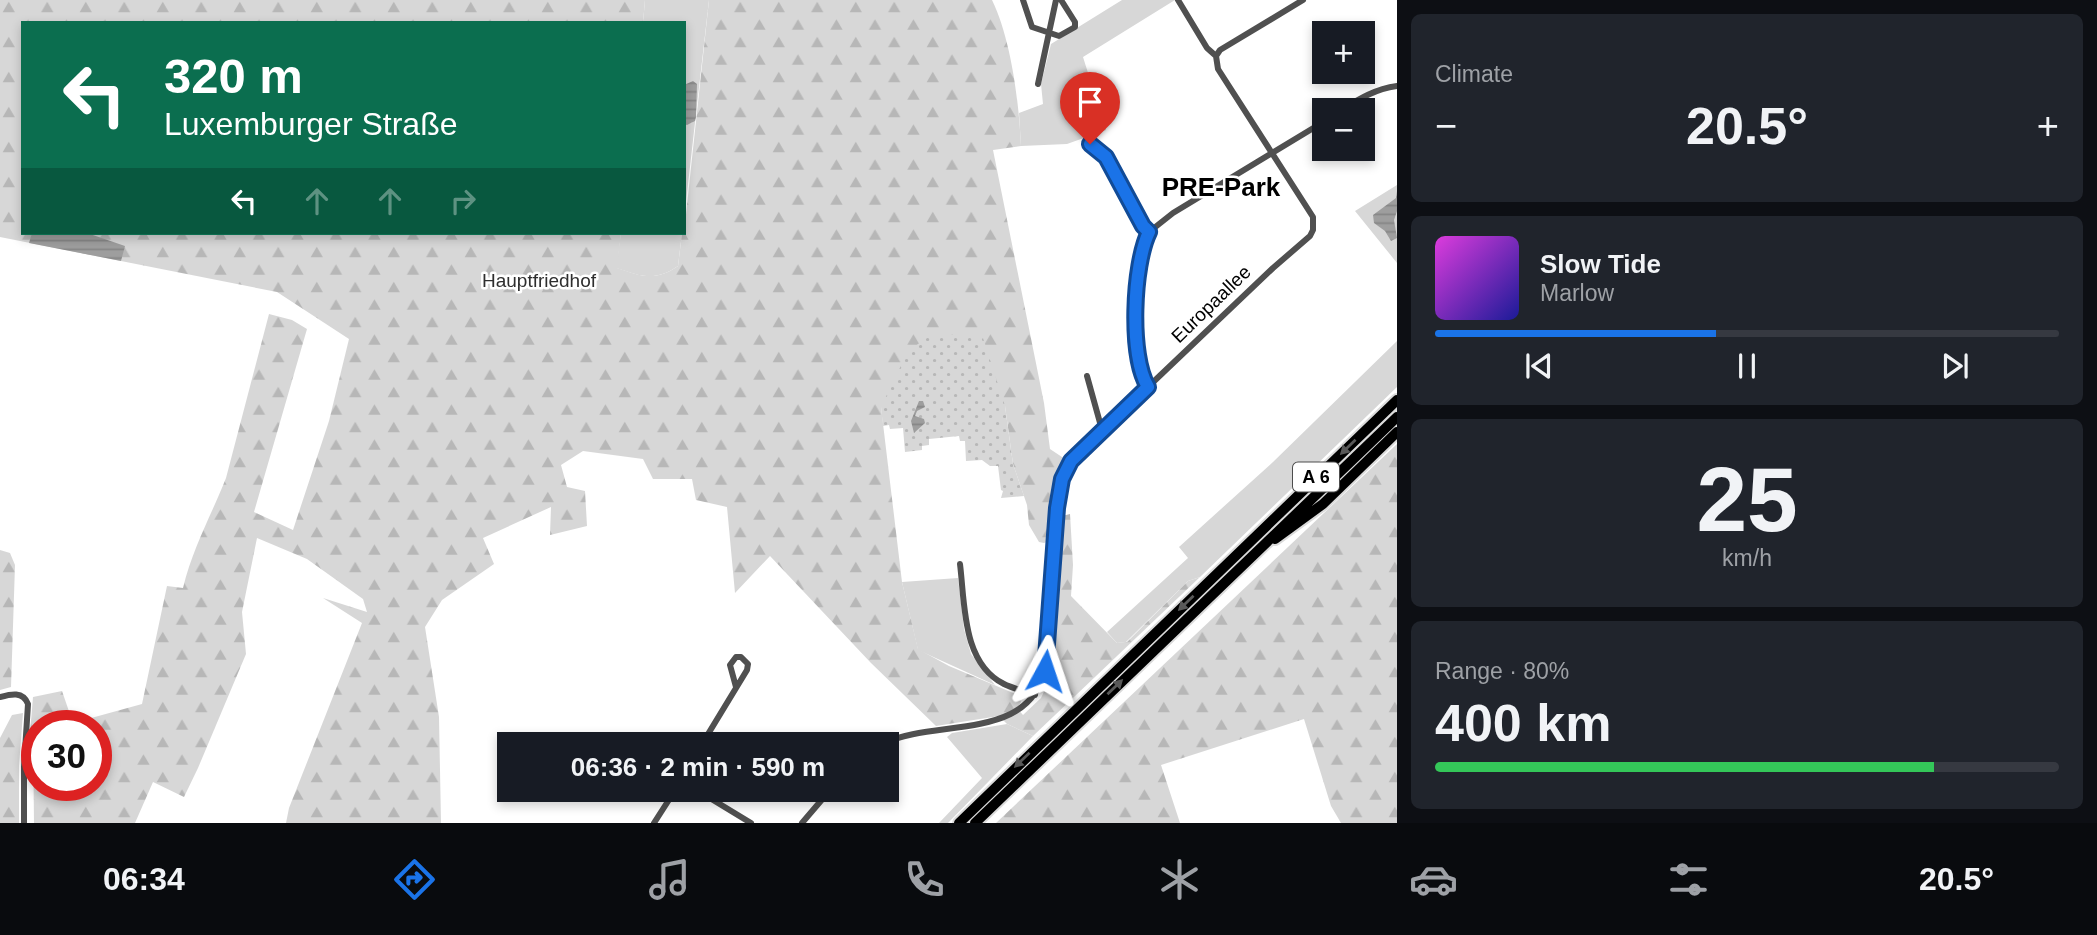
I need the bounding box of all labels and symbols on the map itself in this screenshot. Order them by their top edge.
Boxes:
pin [1060,72,1120,144]
district label: PRE-Park [1162,172,1281,202]
street label: Europaallee [1167,261,1255,347]
park label: Hauptfriedhof [482,270,597,291]
one-way arrow [1339,439,1357,455]
road number: A 6 [1293,462,1339,491]
one-way arrow [1178,594,1195,610]
position arrow [1008,634,1082,708]
one-way arrow [1107,678,1124,695]
speed limit sign: 30 [21,710,112,801]
one-way arrow [1014,752,1031,768]

